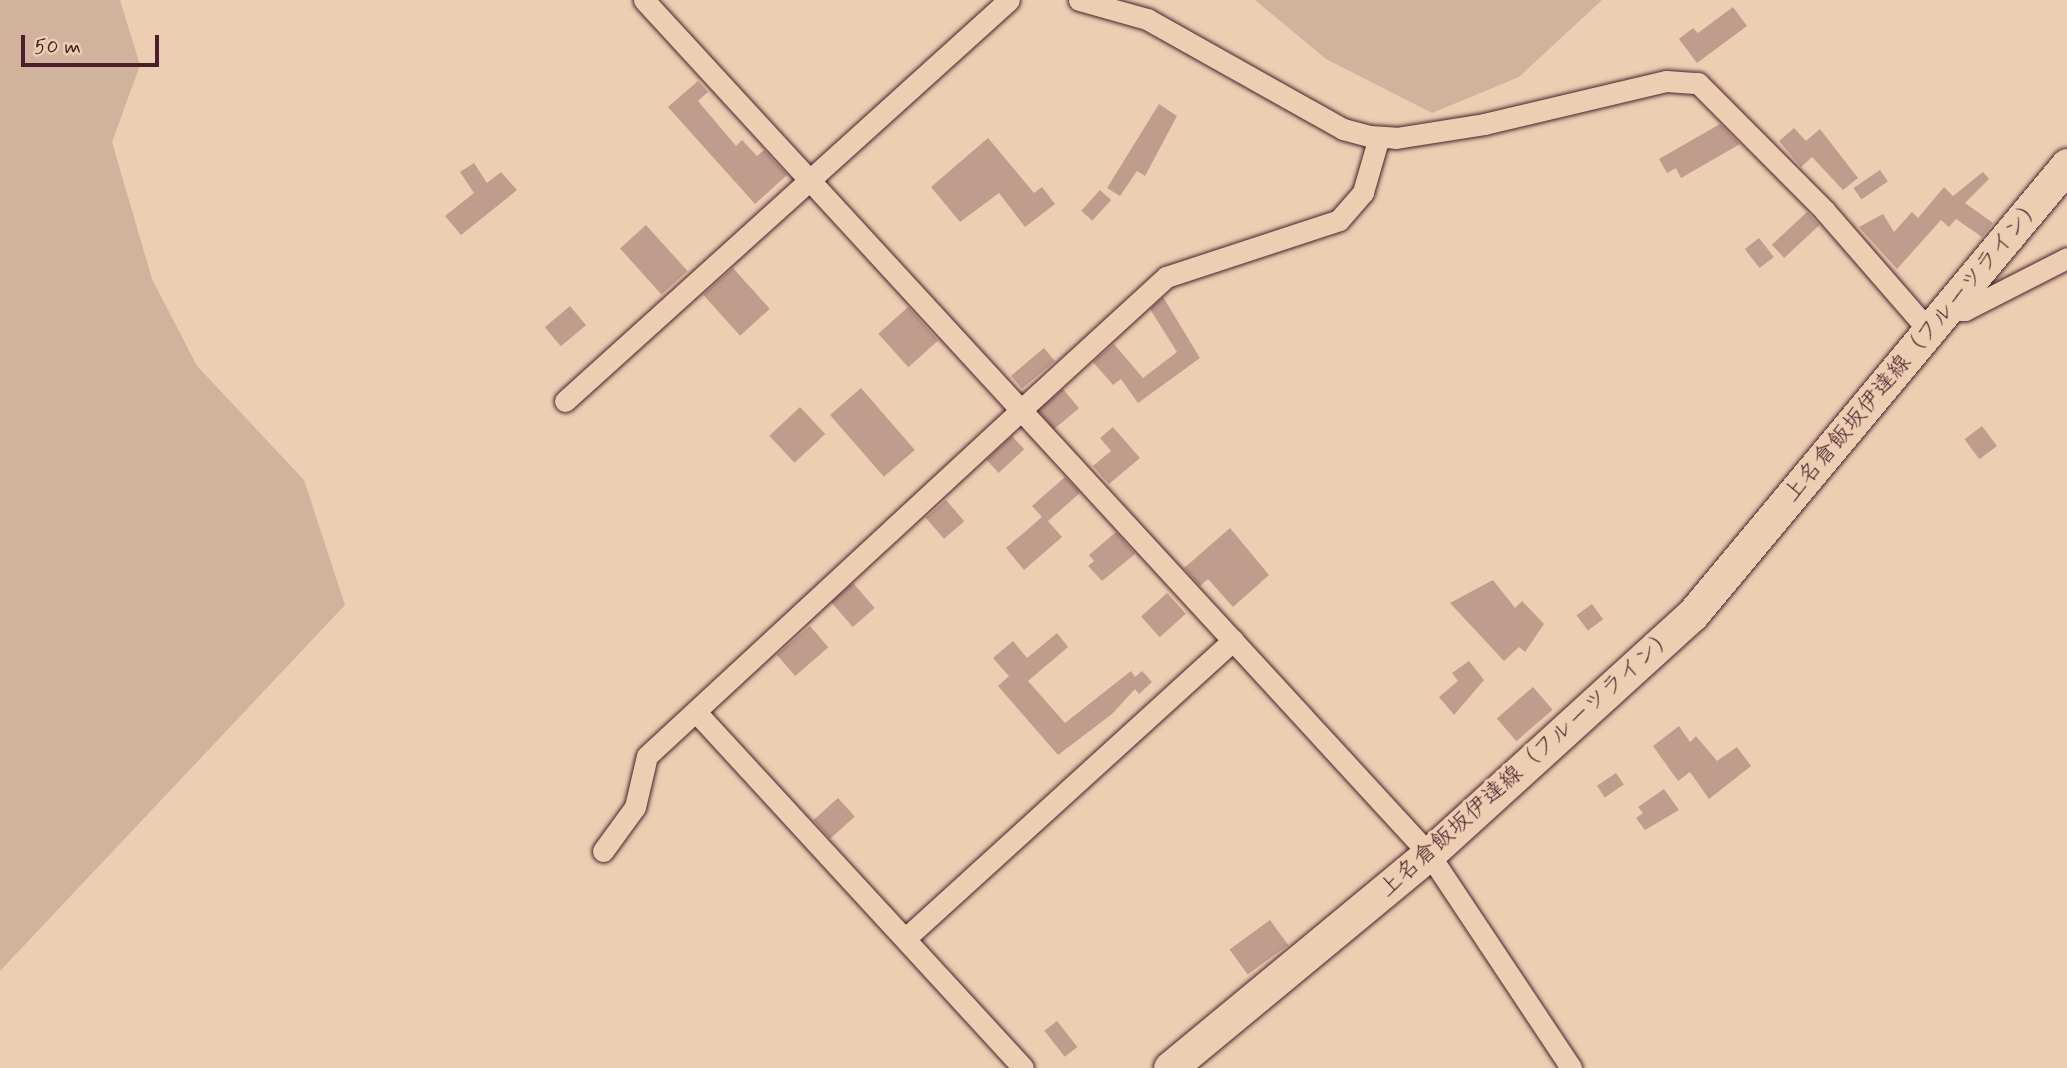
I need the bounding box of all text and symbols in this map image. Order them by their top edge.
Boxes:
scale bar [24,21,163,65]
text: 50 m [34,33,81,61]
street label: 上名倉飯坂伊達線（フルーツライン） [1777,191,2051,509]
street label: 上名倉飯坂伊達線（フルーツライン） [1373,622,1683,904]

